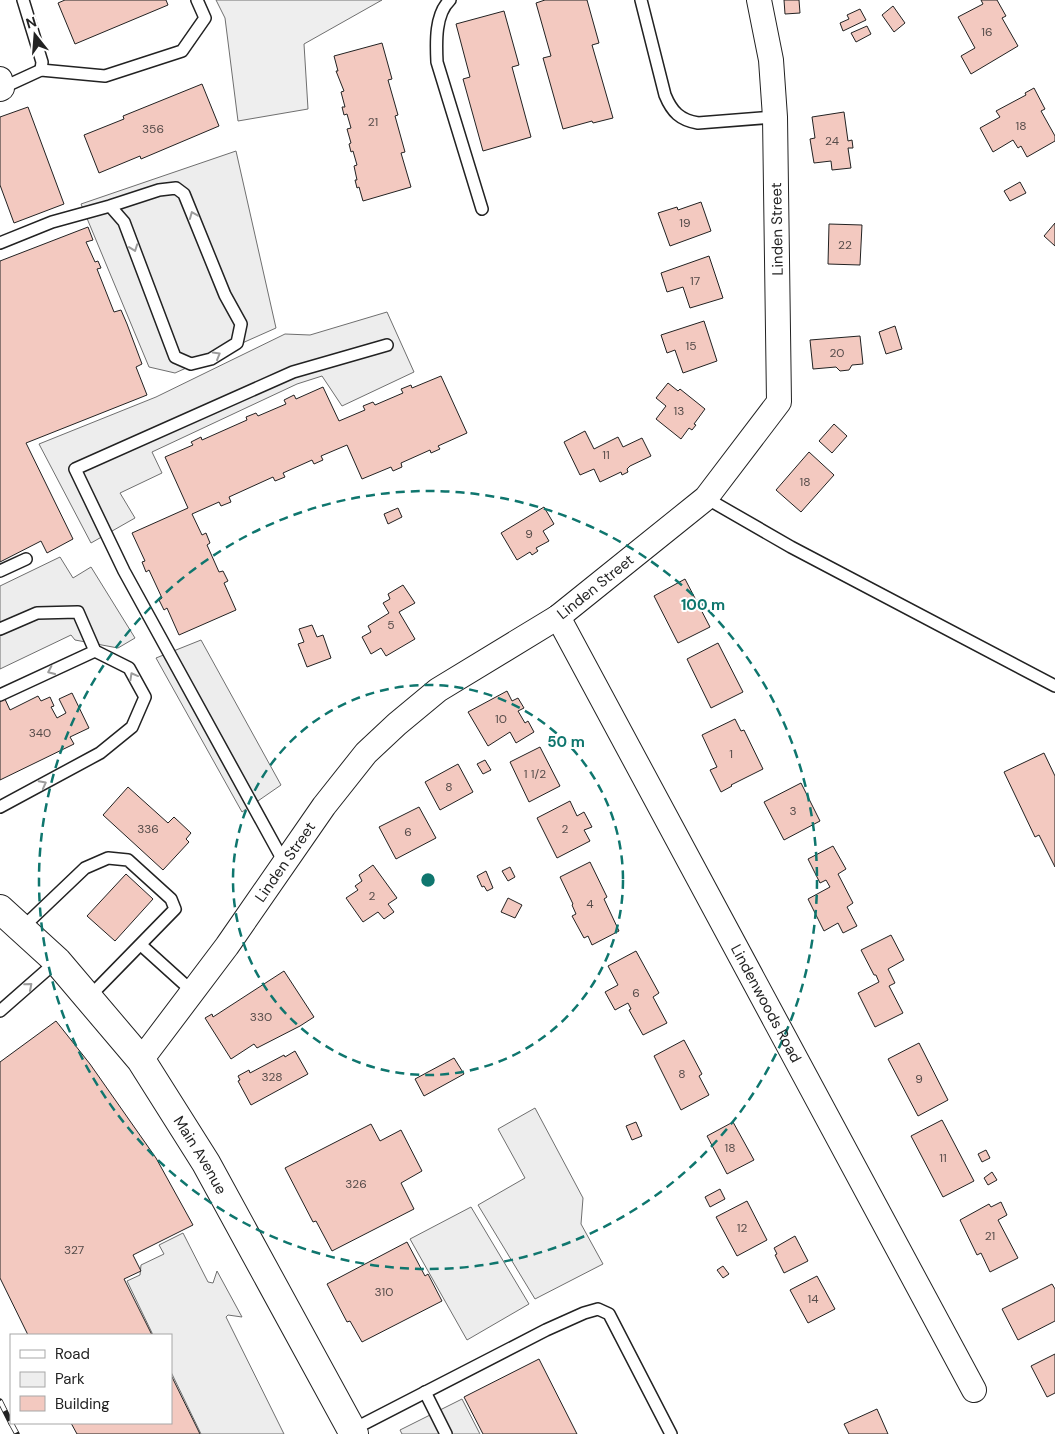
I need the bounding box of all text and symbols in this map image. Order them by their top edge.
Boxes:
north arrow [10,10,60,60]
text: N [24,12,39,33]
house number: 16 [981,24,993,40]
house number: 21 [368,114,378,130]
house number: 18 [1015,118,1027,134]
house number: 356 [142,121,164,137]
house number: 24 [825,133,839,149]
street label: Linden Street [766,182,788,276]
one-way arrow [188,211,198,219]
house number: 19 [679,215,691,231]
house number: 22 [838,237,852,253]
one-way arrow [128,243,138,252]
house number: 17 [690,273,700,289]
house number: 15 [685,338,697,354]
house number: 20 [829,345,845,361]
one-way arrow [212,351,221,361]
house number: 13 [674,403,684,419]
house number: 11 [602,447,610,463]
house number: 18 [799,474,811,490]
house number: 9 [525,526,533,542]
street label: Linden Street [553,550,638,624]
text: 100 m [681,595,725,615]
house number: 5 [387,617,395,633]
one-way arrow [47,665,56,676]
one-way arrow [130,672,140,681]
house number: 10 [495,711,507,727]
house number: 340 [29,725,51,741]
text: 50 m [547,732,585,752]
house number: 1 [729,746,733,762]
house number: 1 1/2 [524,766,546,782]
house number: 8 [445,779,453,795]
one-way arrow [38,780,47,790]
house number: 3 [789,803,797,819]
street label: Linden Street [250,818,320,906]
house number: 336 [137,821,159,837]
house number: 2 [562,821,569,837]
house number: 6 [404,824,412,840]
centre of rings [419,871,437,889]
house number: 2 [369,888,376,904]
house number: 4 [586,896,594,912]
street label: Lindenwoods Road [726,941,806,1066]
one-way arrow [23,983,32,992]
house number: 6 [632,985,640,1001]
house number: 330 [250,1009,272,1025]
house number: 8 [678,1066,686,1082]
house number: 328 [261,1069,283,1085]
house number: 9 [915,1071,923,1087]
street label: Main Avenue [169,1112,231,1198]
house number: 18 [724,1140,736,1156]
house number: 11 [939,1150,947,1166]
house number: 326 [345,1176,367,1192]
house number: 12 [737,1220,747,1236]
house number: 21 [985,1228,995,1244]
house number: 327 [64,1242,84,1258]
house number: 310 [375,1284,393,1300]
house number: 14 [807,1291,819,1307]
legend [10,1334,172,1424]
text: Road [55,1344,90,1364]
text: Park [55,1369,85,1389]
text: Building [55,1394,110,1414]

